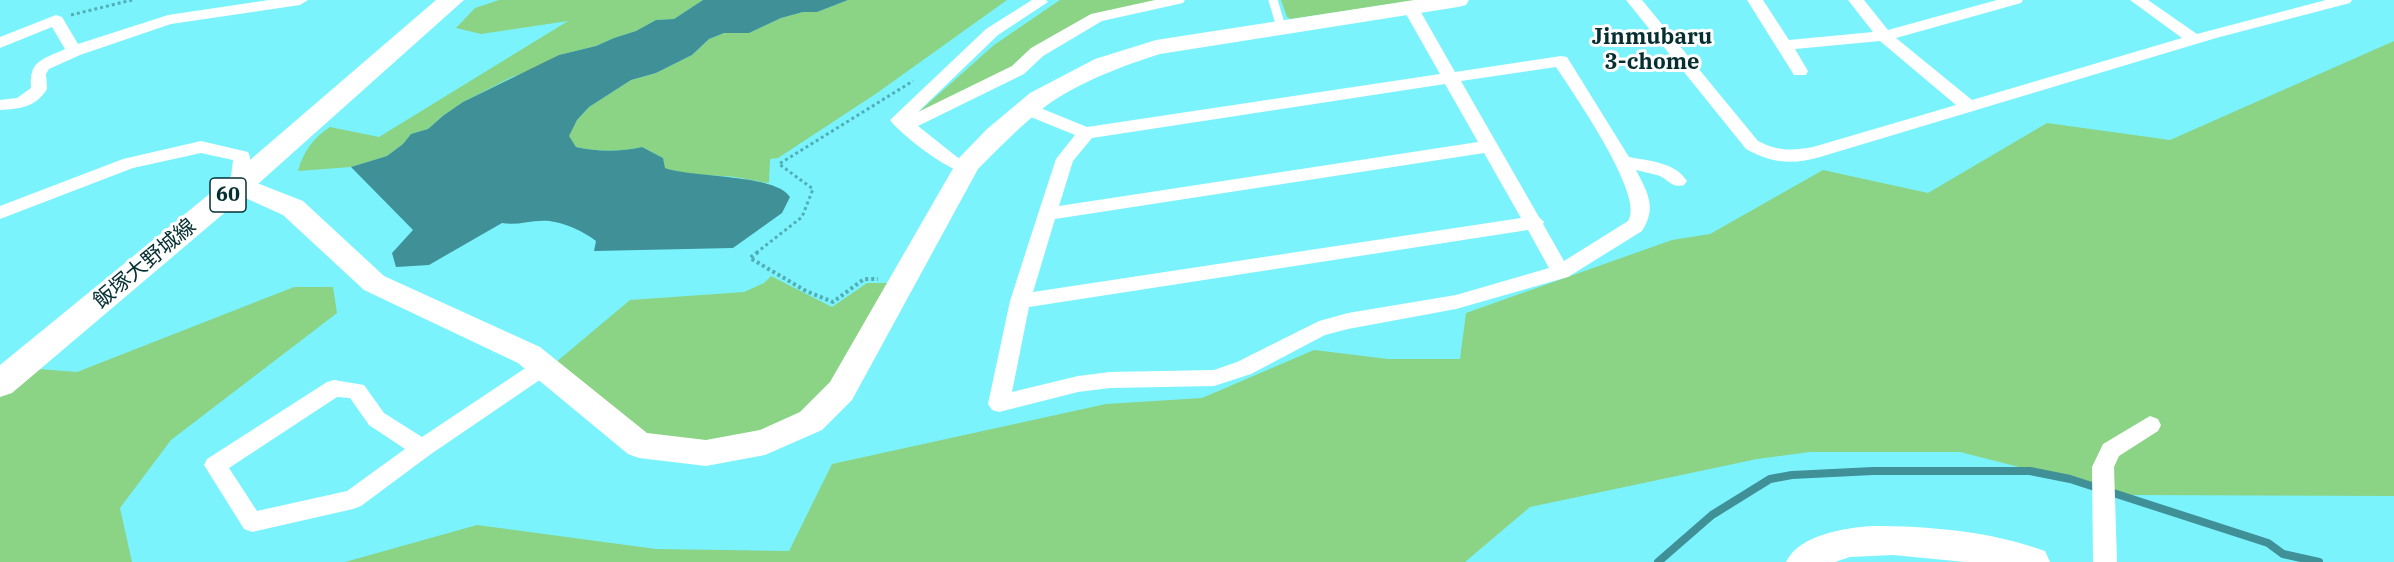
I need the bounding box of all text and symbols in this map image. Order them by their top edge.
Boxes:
district label: Jinmubaru 3-chome [1592,25,1712,76]
road number: 60 [210,178,246,212]
street label: 飯塚大野城線 [89,214,201,314]

